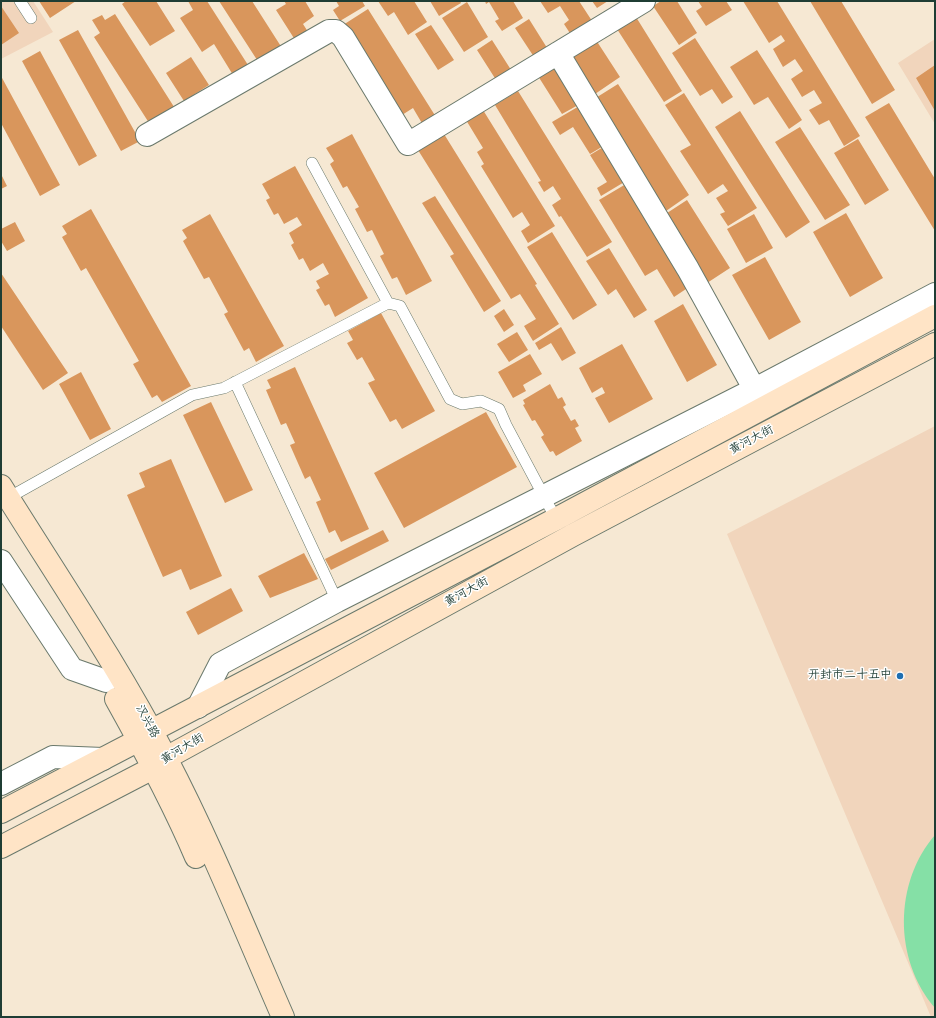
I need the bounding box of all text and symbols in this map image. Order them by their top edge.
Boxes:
street label: 黄河大街 [727,423,777,459]
street label: 黄河大街 [443,575,491,611]
place label: 开封市二十五中 [808,669,892,683]
marker: 开封市二十五中 [895,671,905,681]
street label: 汉兴路 [131,703,161,741]
street label: 黄河大街 [159,731,207,769]

